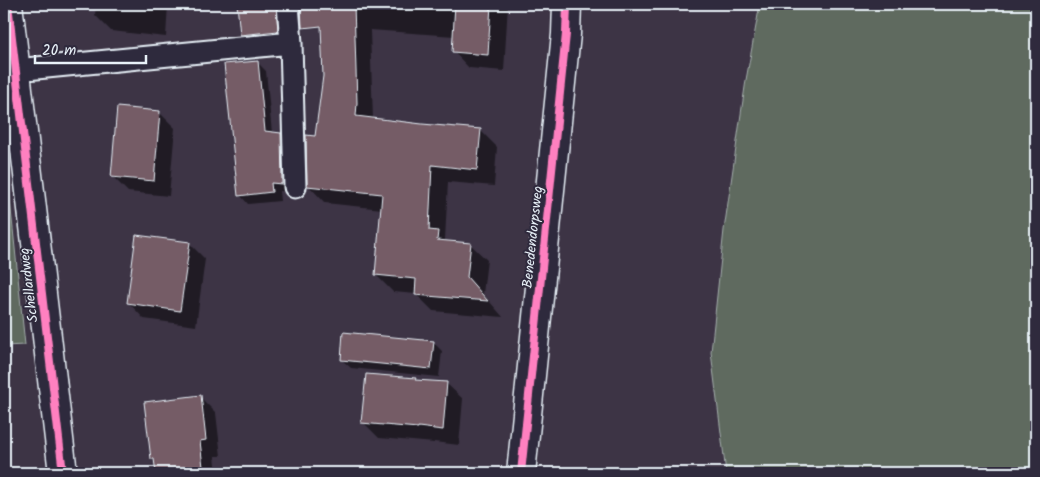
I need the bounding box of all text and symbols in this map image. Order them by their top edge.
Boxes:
scale bar [35,32,146,64]
text: 20 m [42,39,76,63]
street label: Benedendorpsweg [517,185,549,289]
street label: Schellardweg [14,246,44,324]

